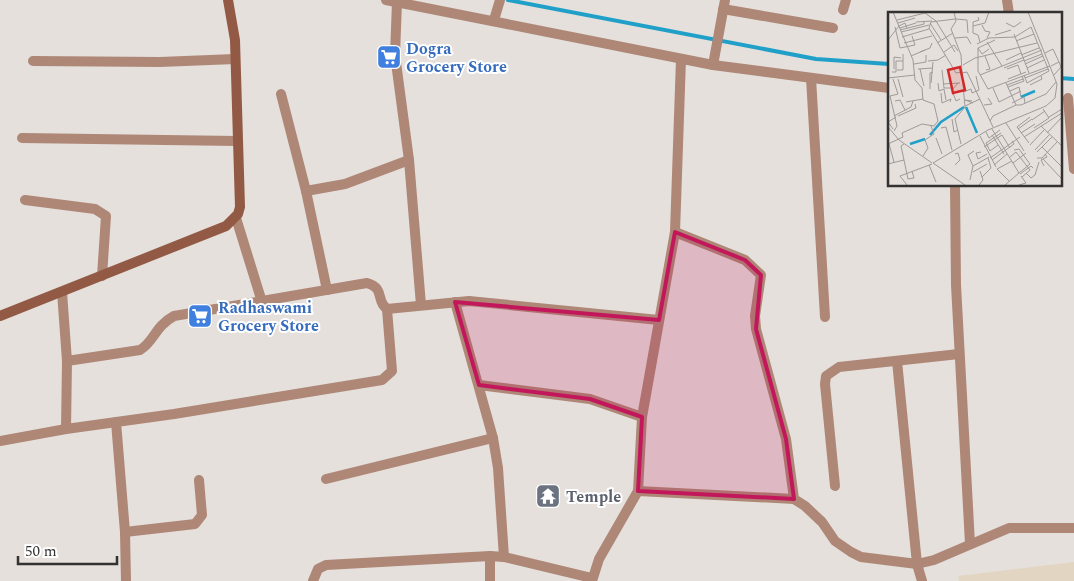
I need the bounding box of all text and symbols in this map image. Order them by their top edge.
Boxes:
inset map [888,12,1062,186]
place label: Dogra Grocery Store [406,37,507,79]
supermarket icon: Dogra Grocery Store [376,44,402,70]
place label: Radhaswami Grocery Store [218,296,319,338]
supermarket icon: Radhaswami Grocery Store [187,303,213,329]
temple icon: Temple [535,483,561,509]
place label: Temple [566,485,621,509]
scale bar [18,534,116,566]
text: 50 m [25,540,57,563]

